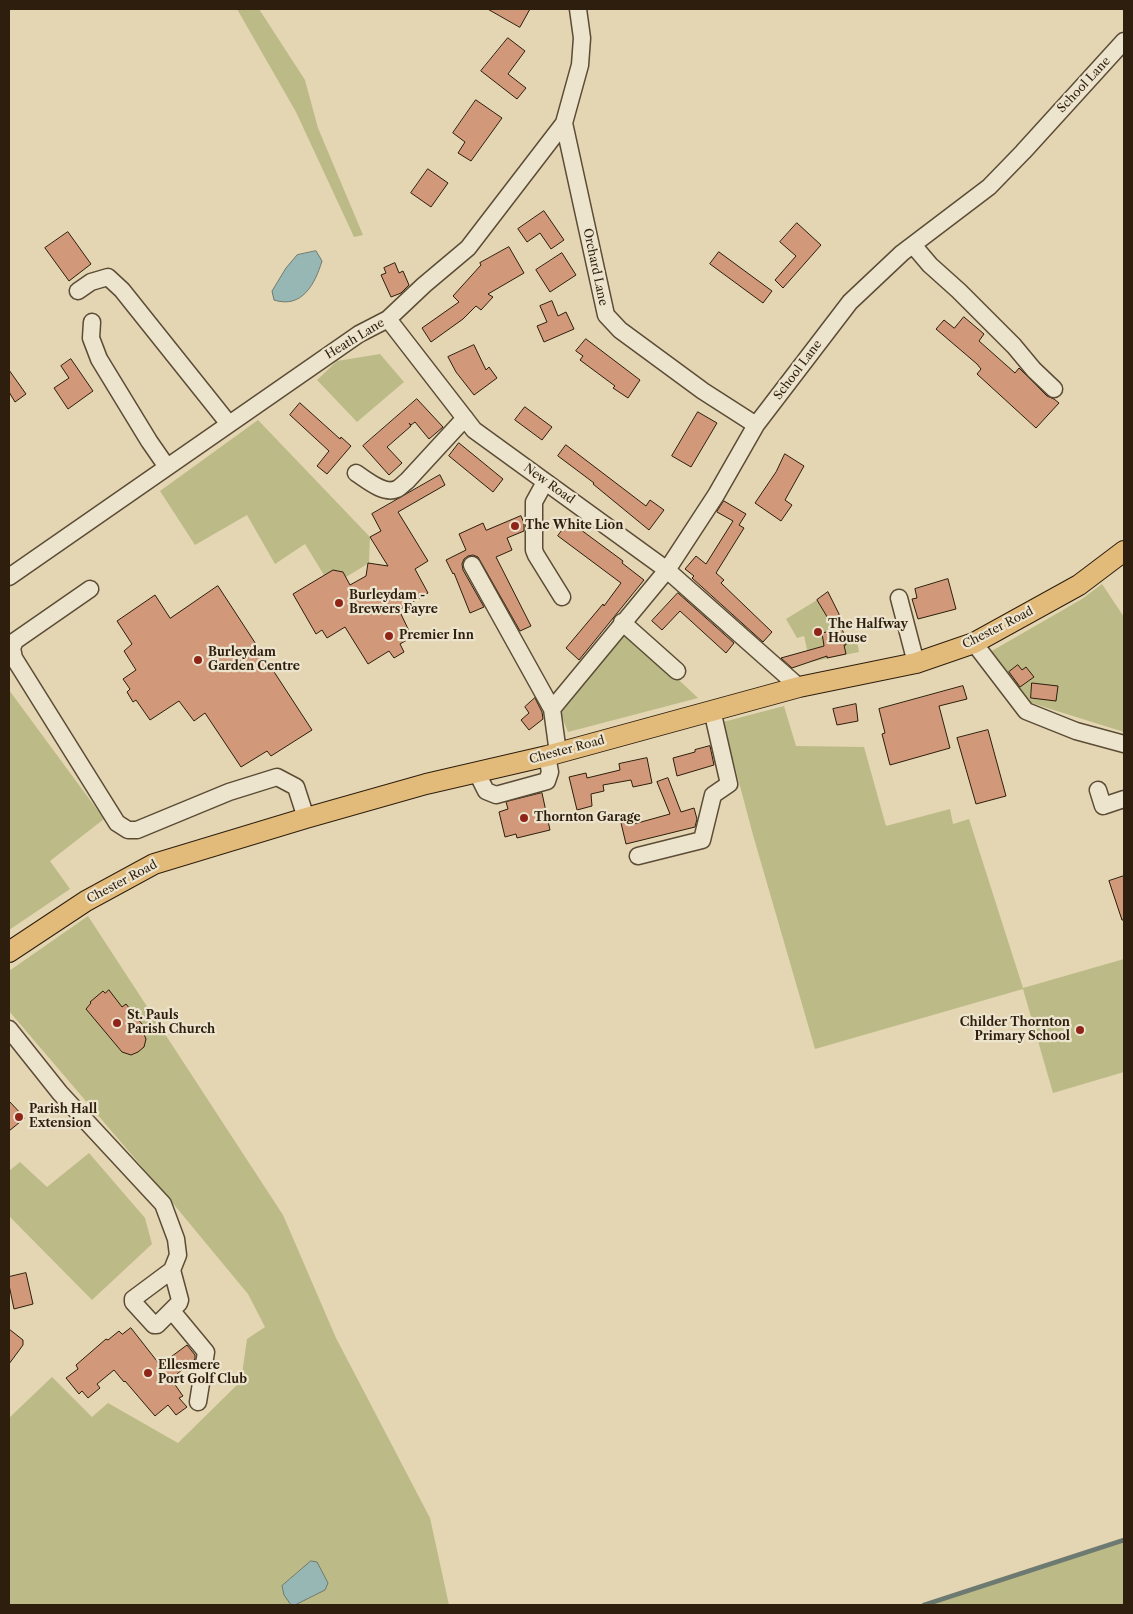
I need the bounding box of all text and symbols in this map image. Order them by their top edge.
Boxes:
street label: School Lane [1055,54,1113,116]
street label: Orchard Lane [580,227,610,307]
street label: Heath Lane [323,316,387,362]
street label: School Lane [771,337,825,403]
street label: New Road [521,461,577,507]
place label: The White Lion [525,519,623,533]
marker: The White Lion [509,520,521,532]
place label: Burleydam - Brewers Fayre [349,589,438,617]
marker: Burleydam - Brewers Fayre [333,597,345,609]
street label: Chester Road [960,604,1036,652]
place label: The Halfway House [828,618,908,646]
marker: The Halfway House [812,626,824,638]
place label: Premier Inn [399,629,474,643]
marker: Premier Inn [383,630,395,642]
place label: Burleydam Garden Centre [208,646,300,674]
marker: Burleydam Garden Centre [192,654,204,666]
street label: Chester Road [528,733,606,767]
place label: Thornton Garage [534,811,641,825]
marker: Thornton Garage [518,812,530,824]
street label: Chester Road [84,857,160,907]
place label: St. Pauls Parish Church [127,1009,215,1037]
place label: Childer Thornton Primary School [960,1016,1070,1044]
marker: St. Pauls Parish Church [111,1017,123,1029]
marker: Childer Thornton Primary School [1074,1024,1086,1036]
place label: Parish Hall Extension [29,1103,97,1131]
marker: Parish Hall Extension [13,1111,25,1123]
place label: Ellesmere Port Golf Club [158,1359,247,1387]
marker: Ellesmere Port Golf Club [142,1367,154,1379]

